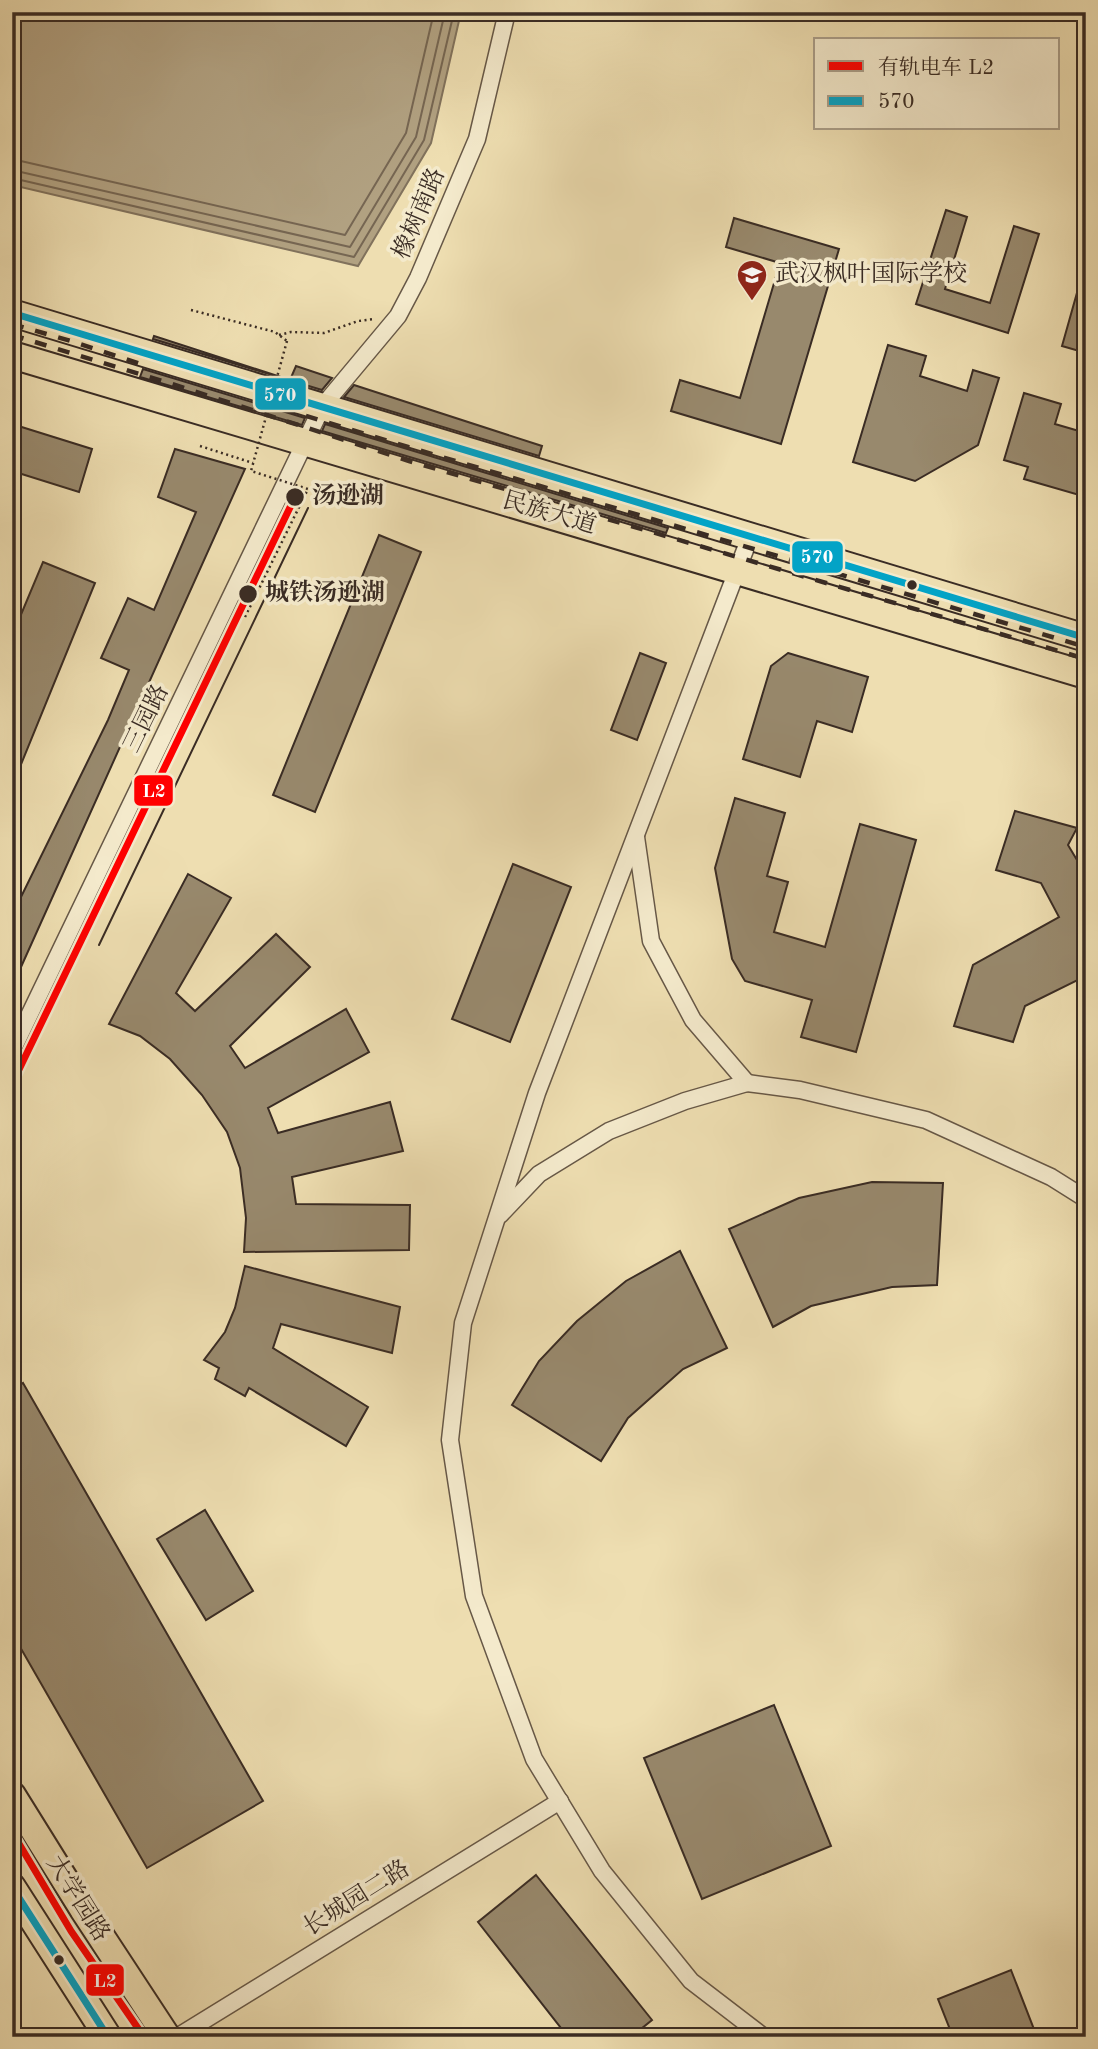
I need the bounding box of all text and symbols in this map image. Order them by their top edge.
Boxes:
legend [814,38,1060,130]
text: 有轨电车 L2 [878,56,994,79]
text: 570 [878,92,915,113]
street label: 橡树南路 [387,164,450,263]
school or university icon: 武汉枫叶国际学校 [735,258,769,302]
place label: 武汉枫叶国际学校 [775,260,967,287]
line badge: 570 [254,377,307,411]
text: 570 [263,387,297,406]
place label: 汤逊湖 [312,482,384,509]
marker: 汤逊湖 [284,486,306,508]
street label: 民族大道 [500,486,599,539]
line badge: 570 [791,540,844,574]
text: 570 [800,549,834,568]
unlabelled marker [905,578,919,592]
place label: 城铁汤逊湖 [265,579,385,606]
marker: 城铁汤逊湖 [237,583,259,605]
street label: 三园路 [118,680,174,757]
line badge: L2 [133,774,174,807]
text: L2 [142,783,166,802]
street label: 大学园路 [41,1850,115,1946]
street label: 长城园二路 [298,1854,414,1941]
unlabelled marker [52,1953,66,1967]
line badge: L2 [85,1963,125,1997]
text: L2 [93,1973,117,1992]

